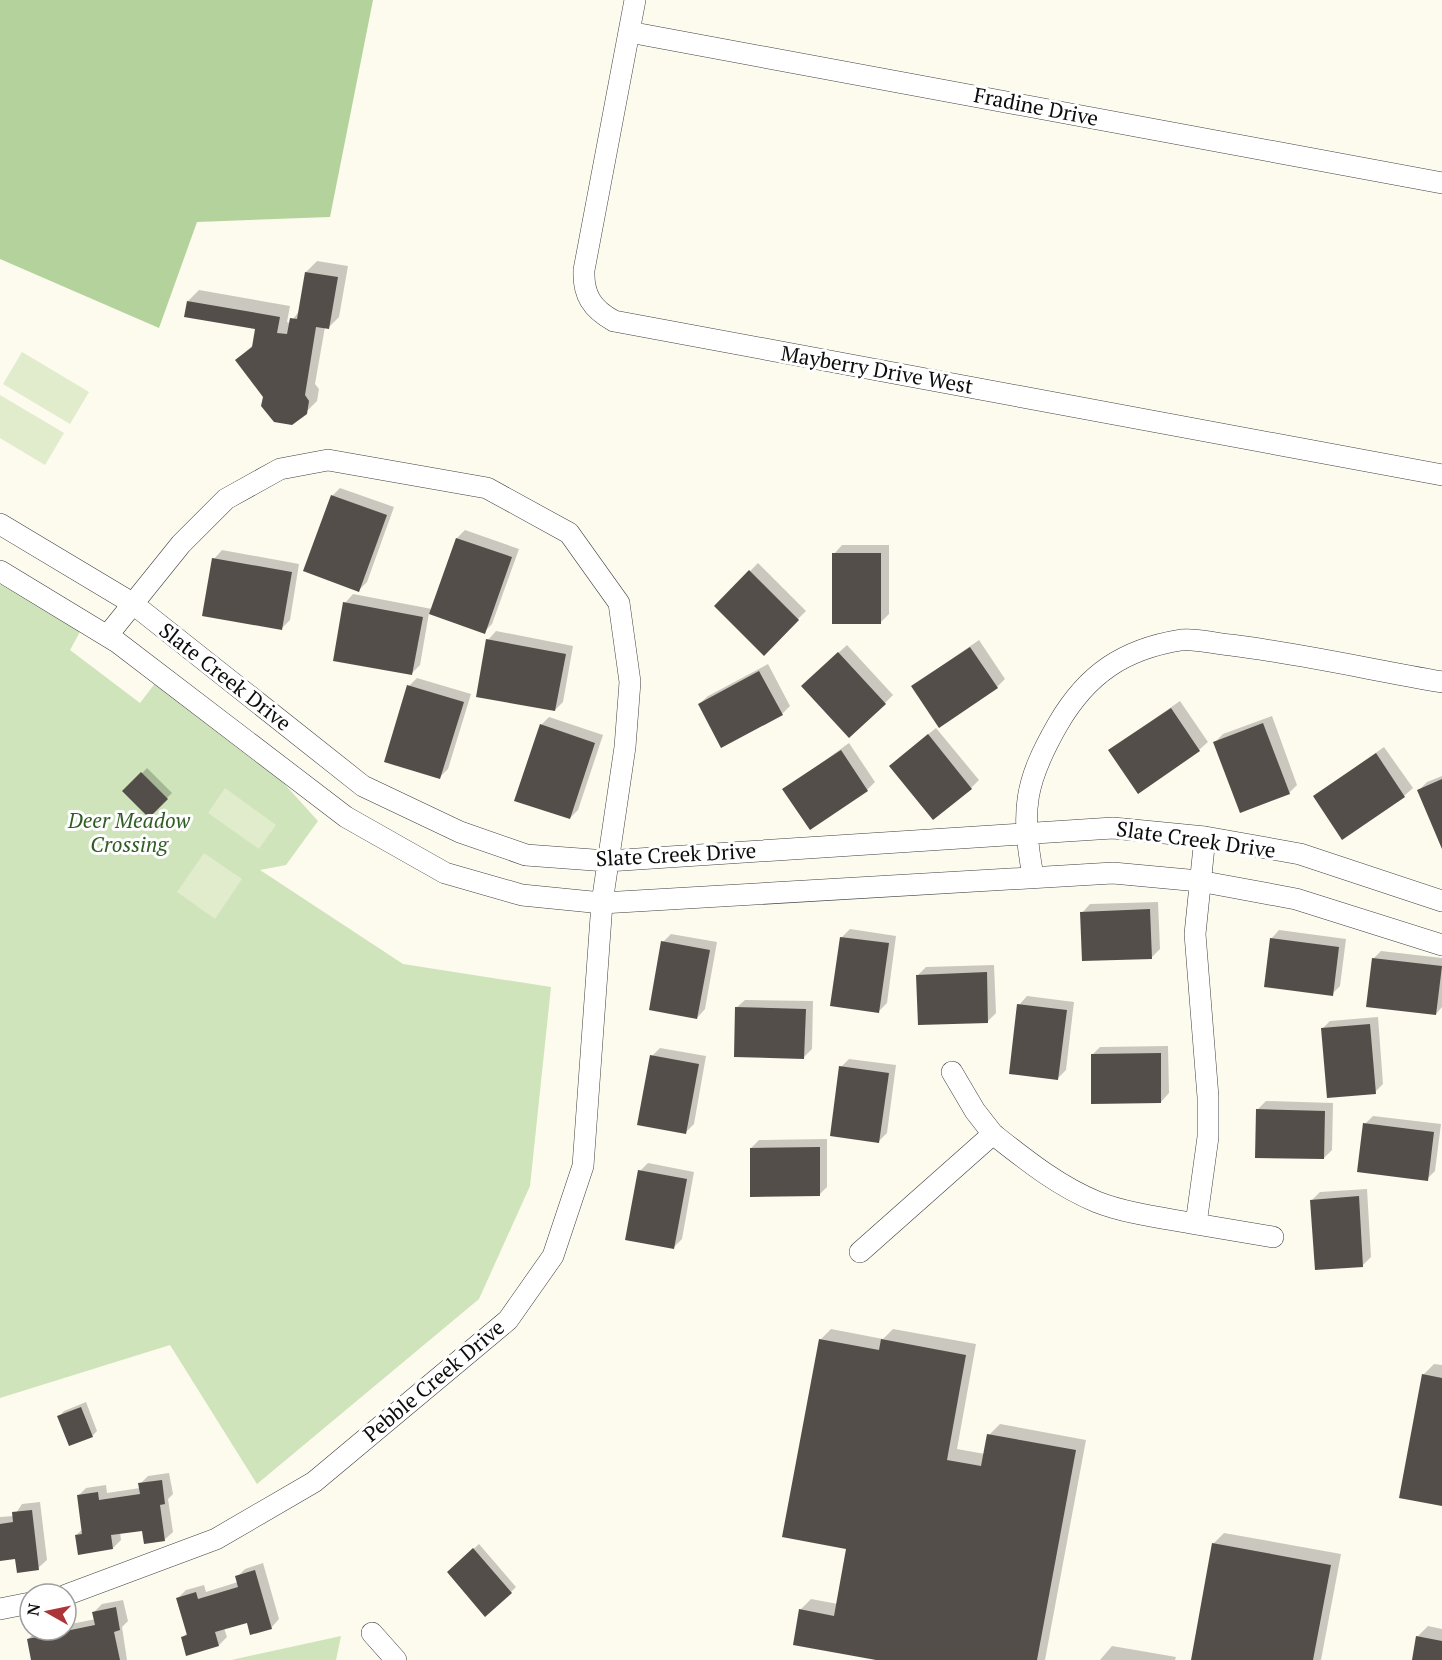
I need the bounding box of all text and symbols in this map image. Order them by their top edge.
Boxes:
street label: Fradine Drive [972,80,1101,132]
street label: Mayberry Drive West [779,338,976,400]
street label: Slate Creek Drive [154,616,297,737]
park label: Deer Meadow Crossing [67,806,191,858]
street label: Slate Creek Drive [1115,814,1278,864]
street label: Slate Creek Drive [595,836,757,872]
street label: Pebble Creek Drive [357,1313,510,1448]
north arrow [18,1582,78,1642]
text: N [21,1602,45,1617]

